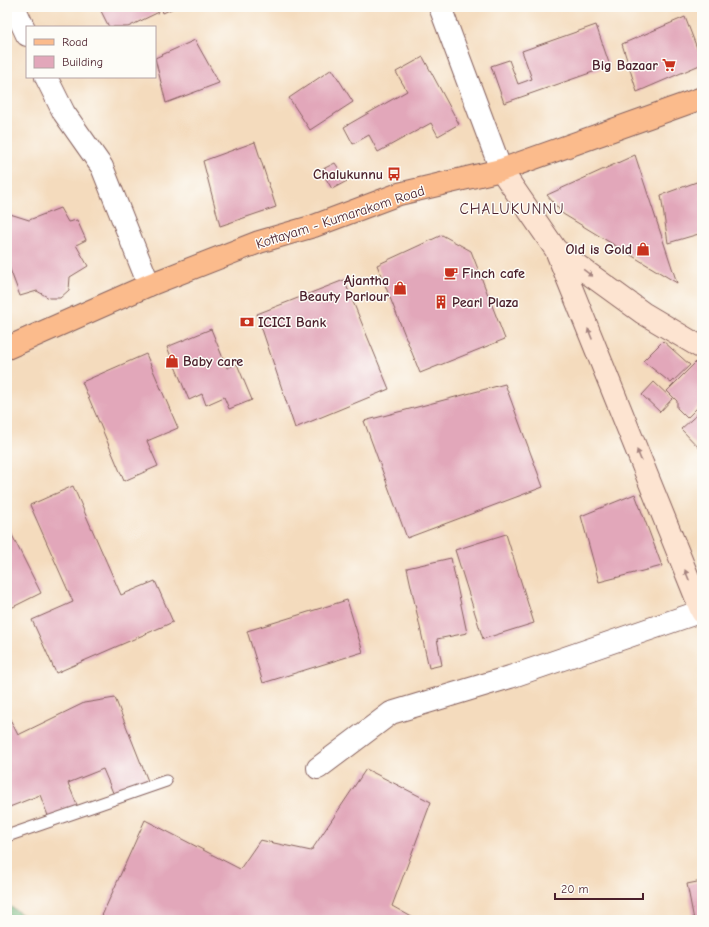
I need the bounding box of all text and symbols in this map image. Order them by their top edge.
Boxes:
legend [26,26,156,78]
text: Road [62,35,88,49]
text: Building [62,55,103,69]
place label: Big Bazaar [592,57,658,74]
supermarket icon: Big Bazaar [661,57,677,73]
place label: Chalukunnu [313,166,383,183]
bus stop icon: Chalukunnu [386,166,402,182]
street label: Kottayam - Kumarakom Road [254,182,427,253]
district label: CHALUKUNNU [459,200,565,218]
place label: Old is Gold [565,241,632,258]
shop icon: Old is Gold [635,241,651,257]
cafe icon: Finch cafe [443,265,459,281]
place label: Finch cafe [462,265,525,282]
one-way arrow [583,269,593,277]
place label: Ajantha Beauty Parlour [299,272,389,305]
shop icon: Ajantha Beauty Parlour [392,280,408,296]
building icon: Pearl Plaza [433,294,449,310]
place label: Pearl Plaza [452,294,519,311]
bank icon: ICICI Bank [239,314,255,330]
place label: ICICI Bank [258,314,326,331]
one-way arrow [587,328,593,340]
shop icon: Baby care [164,353,180,369]
place label: Baby care [183,353,243,370]
one-way arrow [635,448,641,460]
one-way arrow [684,569,690,581]
scale bar [555,875,643,901]
text: 20 m [561,882,589,896]

